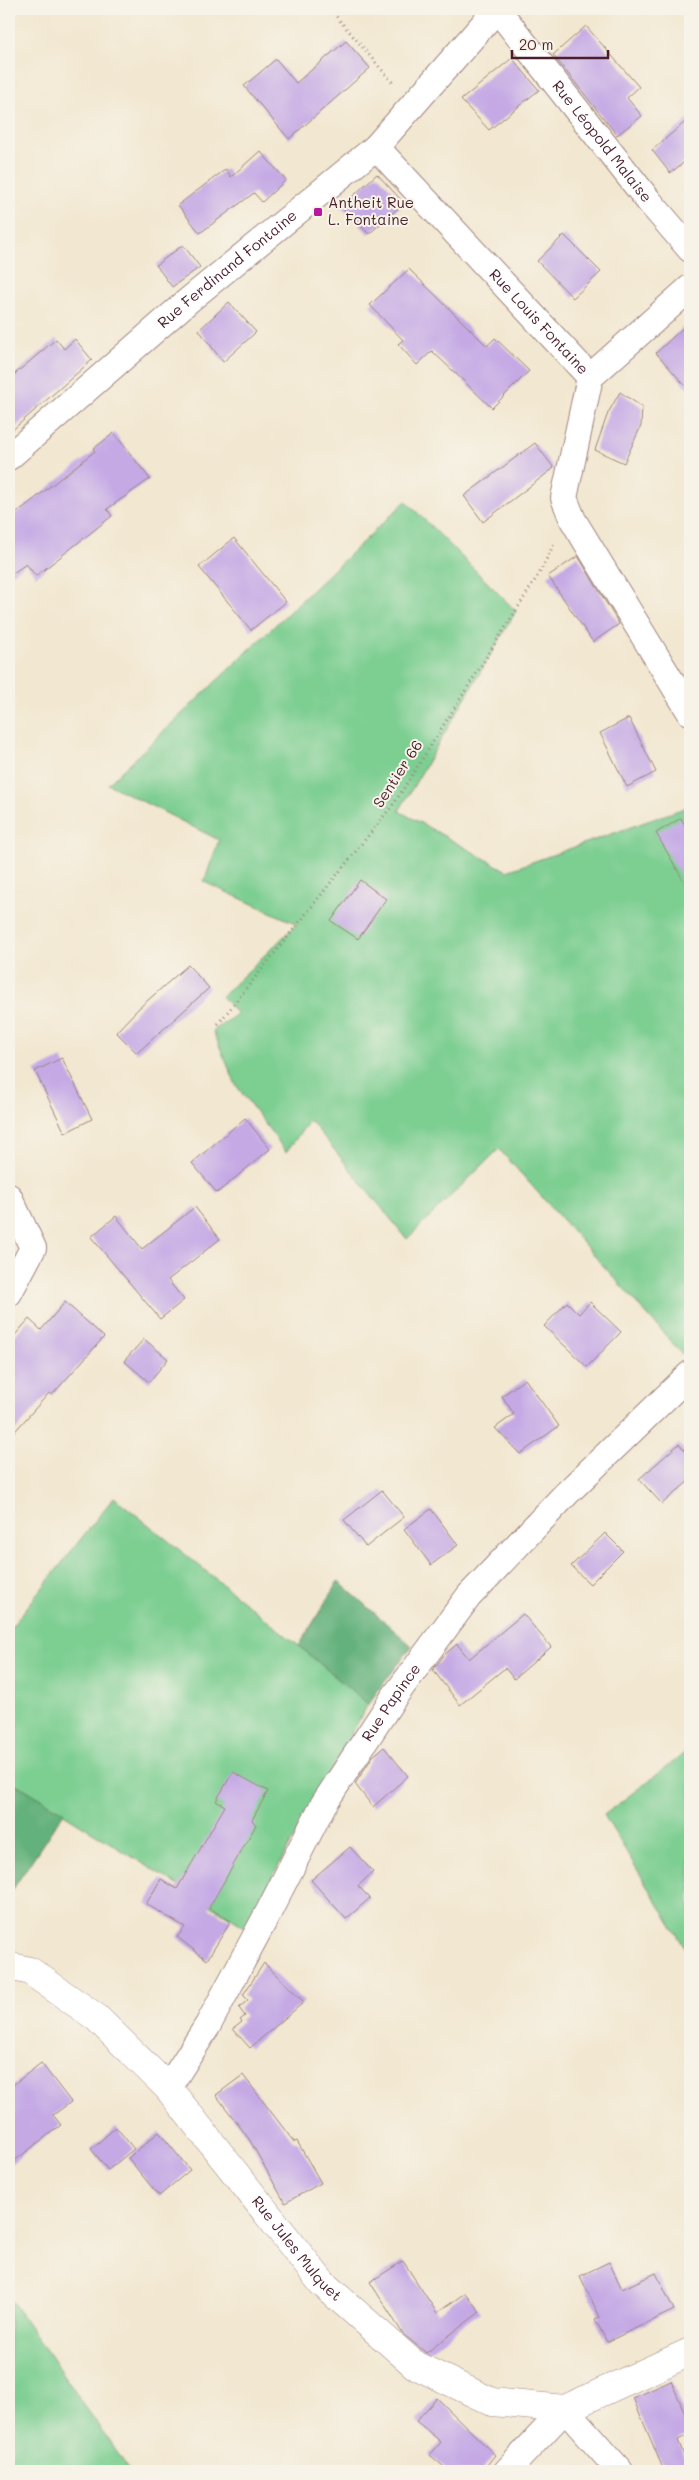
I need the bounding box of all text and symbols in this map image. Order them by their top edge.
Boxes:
scale bar [512,28,608,60]
text: 20 m [519,34,553,54]
street label: Rue Léopold Malaise [548,76,657,206]
place label: Antheit Rue L. Fontaine [328,192,414,229]
street label: Rue Ferdinand Fontaine [153,205,301,332]
marker: Antheit Rue L. Fontaine [312,206,324,218]
street label: Rue Louis Fontaine [485,264,594,378]
street label: Sentier 66 [368,736,427,811]
street label: Rue Papince [357,1659,425,1745]
street label: Rue Jules Mulquet [248,2191,347,2305]

